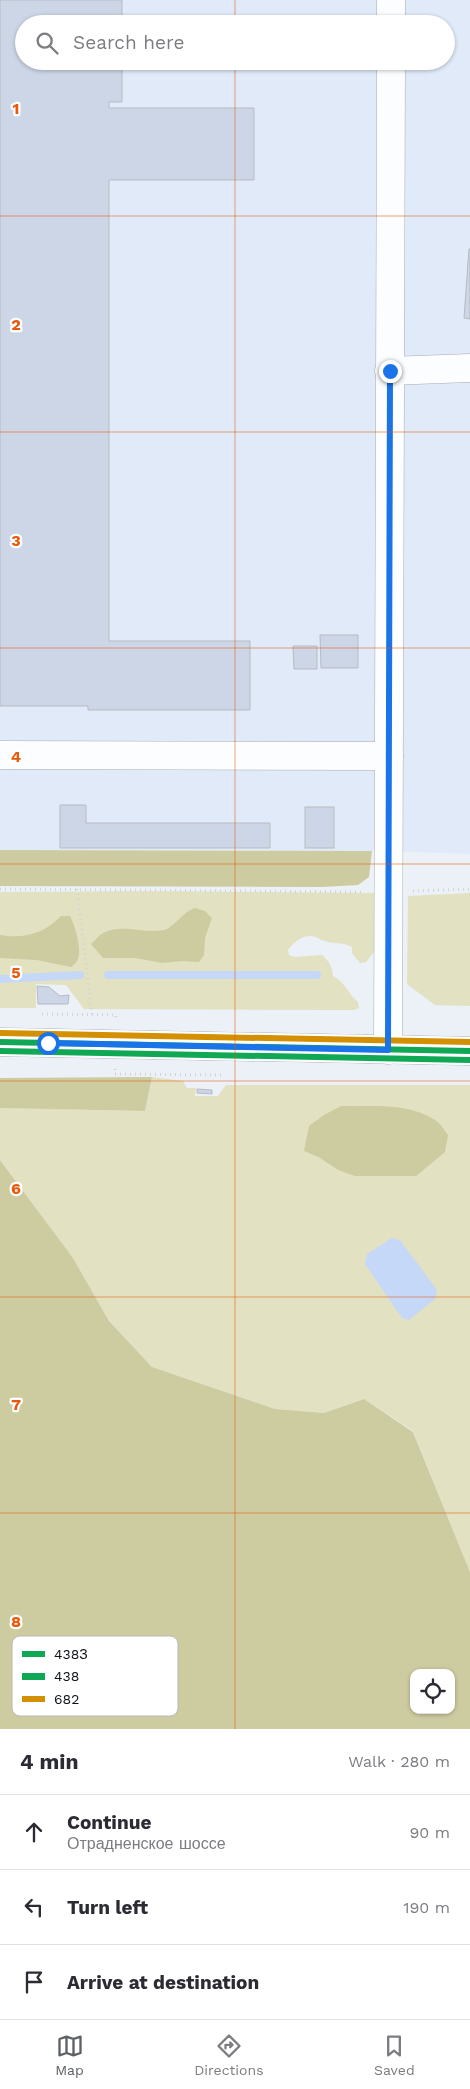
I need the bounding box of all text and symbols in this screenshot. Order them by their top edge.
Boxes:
search box [15,15,455,70]
icon: search [33,29,61,57]
text: Search here [73,31,184,54]
text: 1 [13,99,19,118]
text: 2 [11,315,21,334]
route end [379,360,402,383]
text: 3 [11,531,21,550]
text: 4 [11,747,21,766]
text: 5 [11,963,21,982]
route start [37,1032,60,1055]
text: 6 [11,1179,21,1198]
text: 7 [11,1395,21,1414]
text: 8 [11,1612,21,1631]
legend [12,1636,178,1716]
text: 438З [54,1646,88,1662]
text: 438 [54,1668,79,1684]
map controls [410,1669,455,1714]
button: locate [410,1669,455,1714]
text: 682 [54,1691,79,1707]
text: 4 min [20,1749,78,1774]
text: Walk · 280 m [348,1752,450,1771]
text: Continue [67,1811,151,1834]
icon: ahead [20,1818,48,1846]
text: 90 m [409,1823,450,1842]
text: Отрадненское шоссе [67,1834,226,1853]
icon: left [20,1893,48,1921]
text: Turn left [67,1896,148,1919]
text: 190 m [403,1898,450,1917]
icon: arrive [20,1968,48,1996]
text: Arrive at destination [67,1971,259,1994]
tab: Map [55,2032,84,2078]
tab: Directions [194,2032,264,2078]
tab: Saved [374,2032,415,2078]

